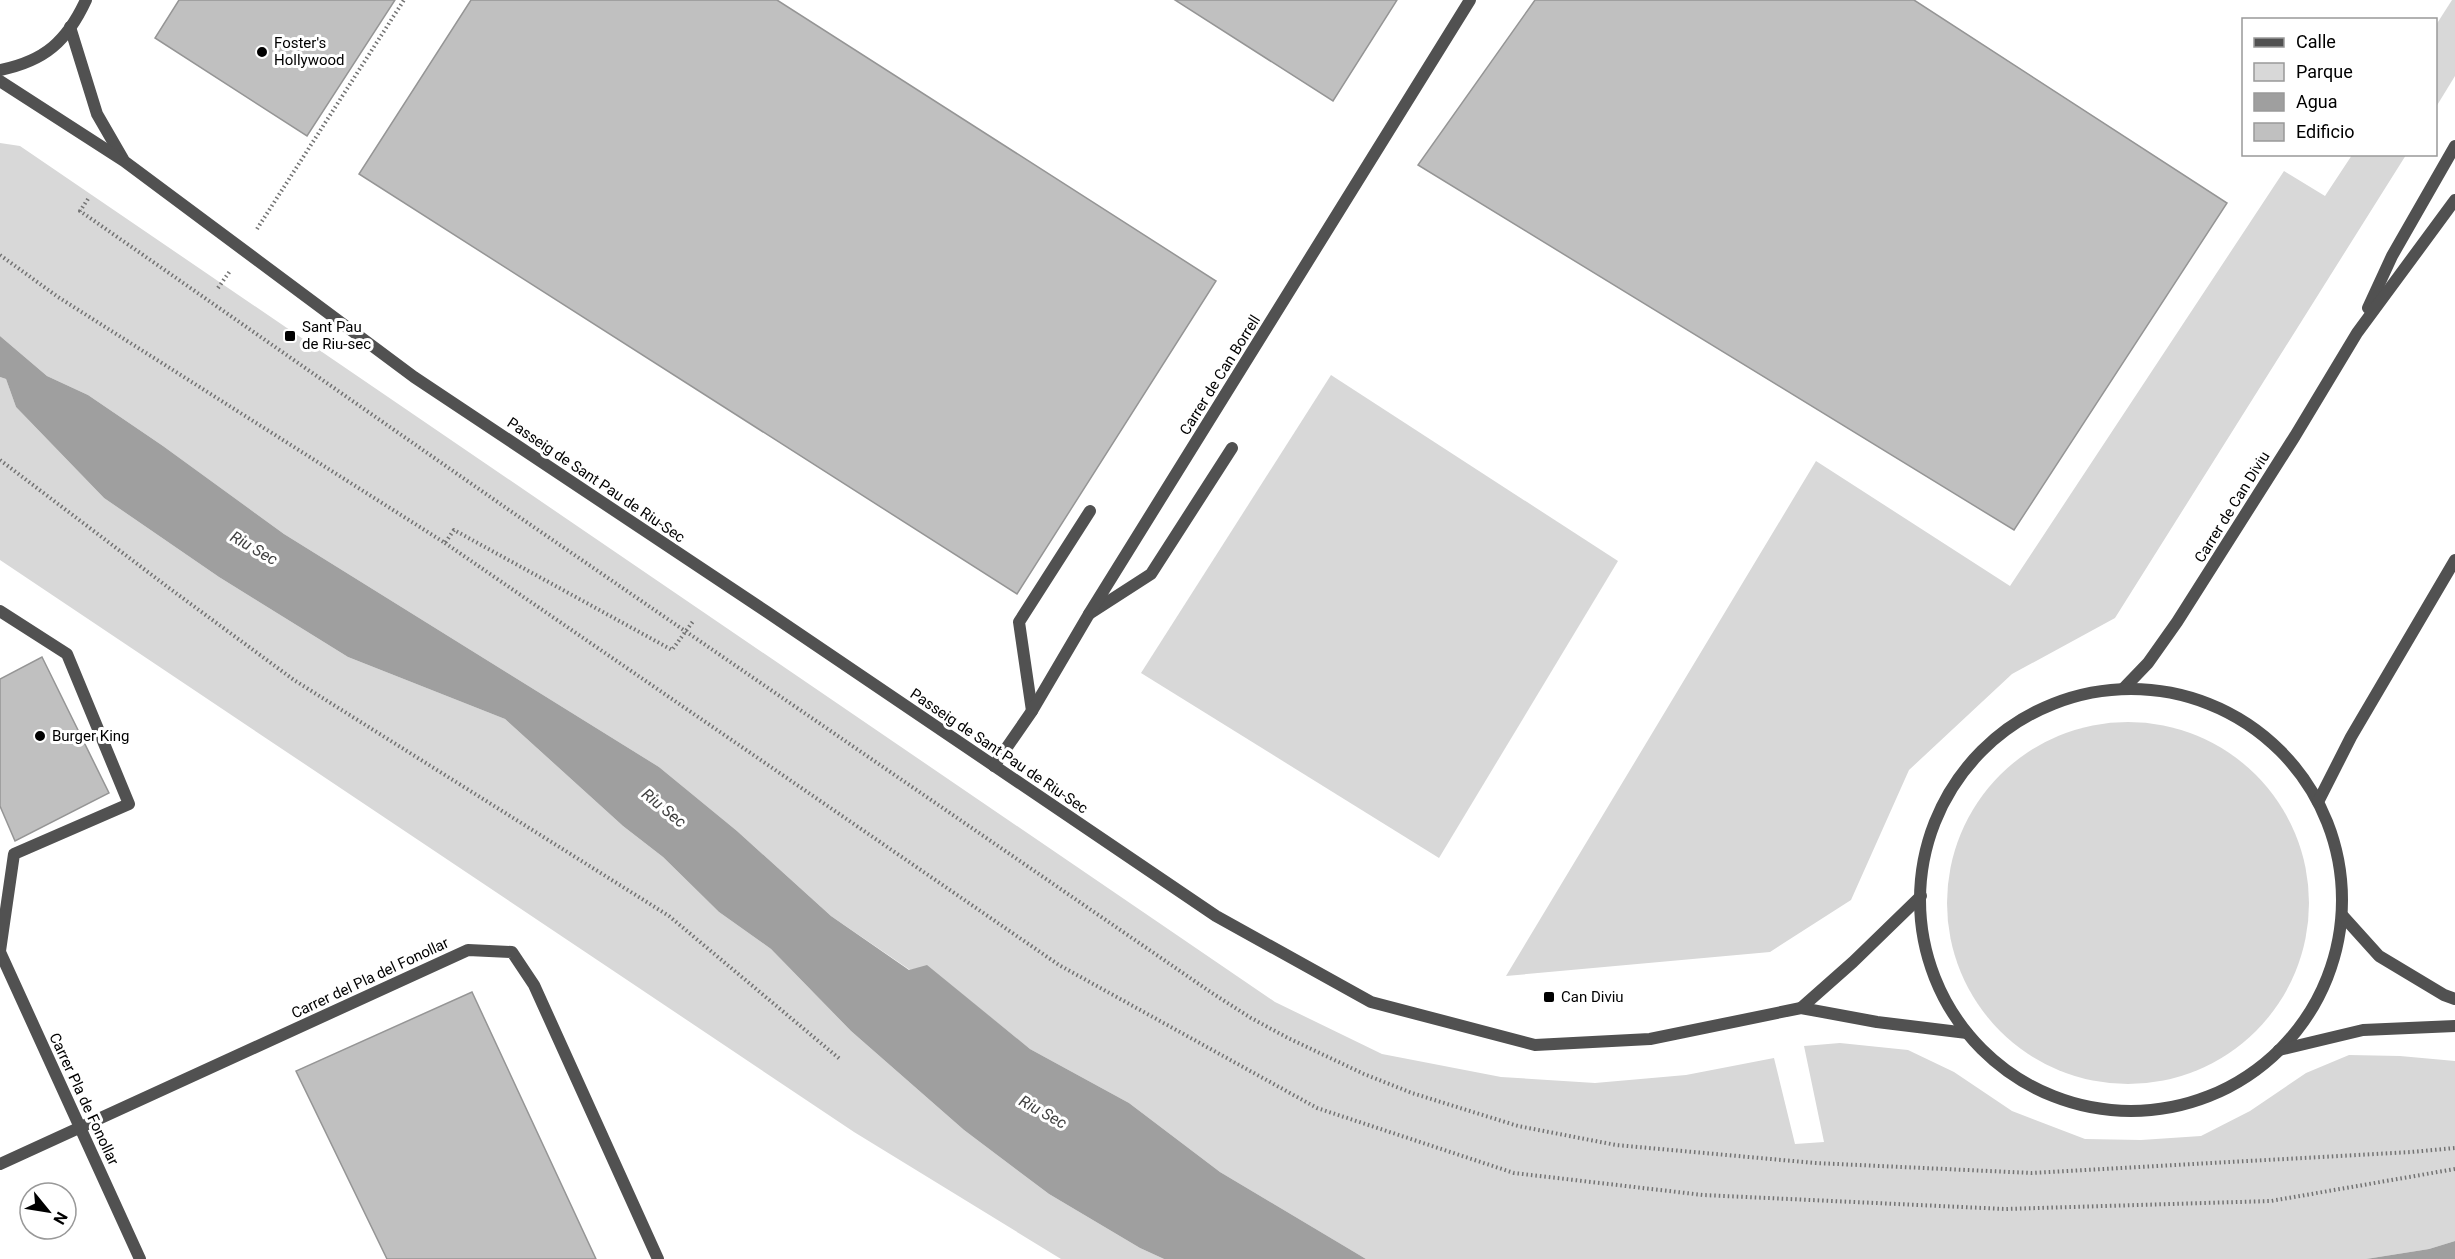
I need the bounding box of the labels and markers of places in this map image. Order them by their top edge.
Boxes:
place label: Foster's Hollywood [274,34,345,69]
marker: Foster's Hollywood [255,45,269,59]
place label: Sant Pau de Riu-sec [302,318,371,353]
marker: Sant Pau de Riu-sec [283,329,297,343]
place label: Burger King [52,727,130,745]
marker: Burger King [33,729,47,743]
place label: Can Diviu [1561,988,1624,1006]
marker: Can Diviu [1542,990,1556,1004]

